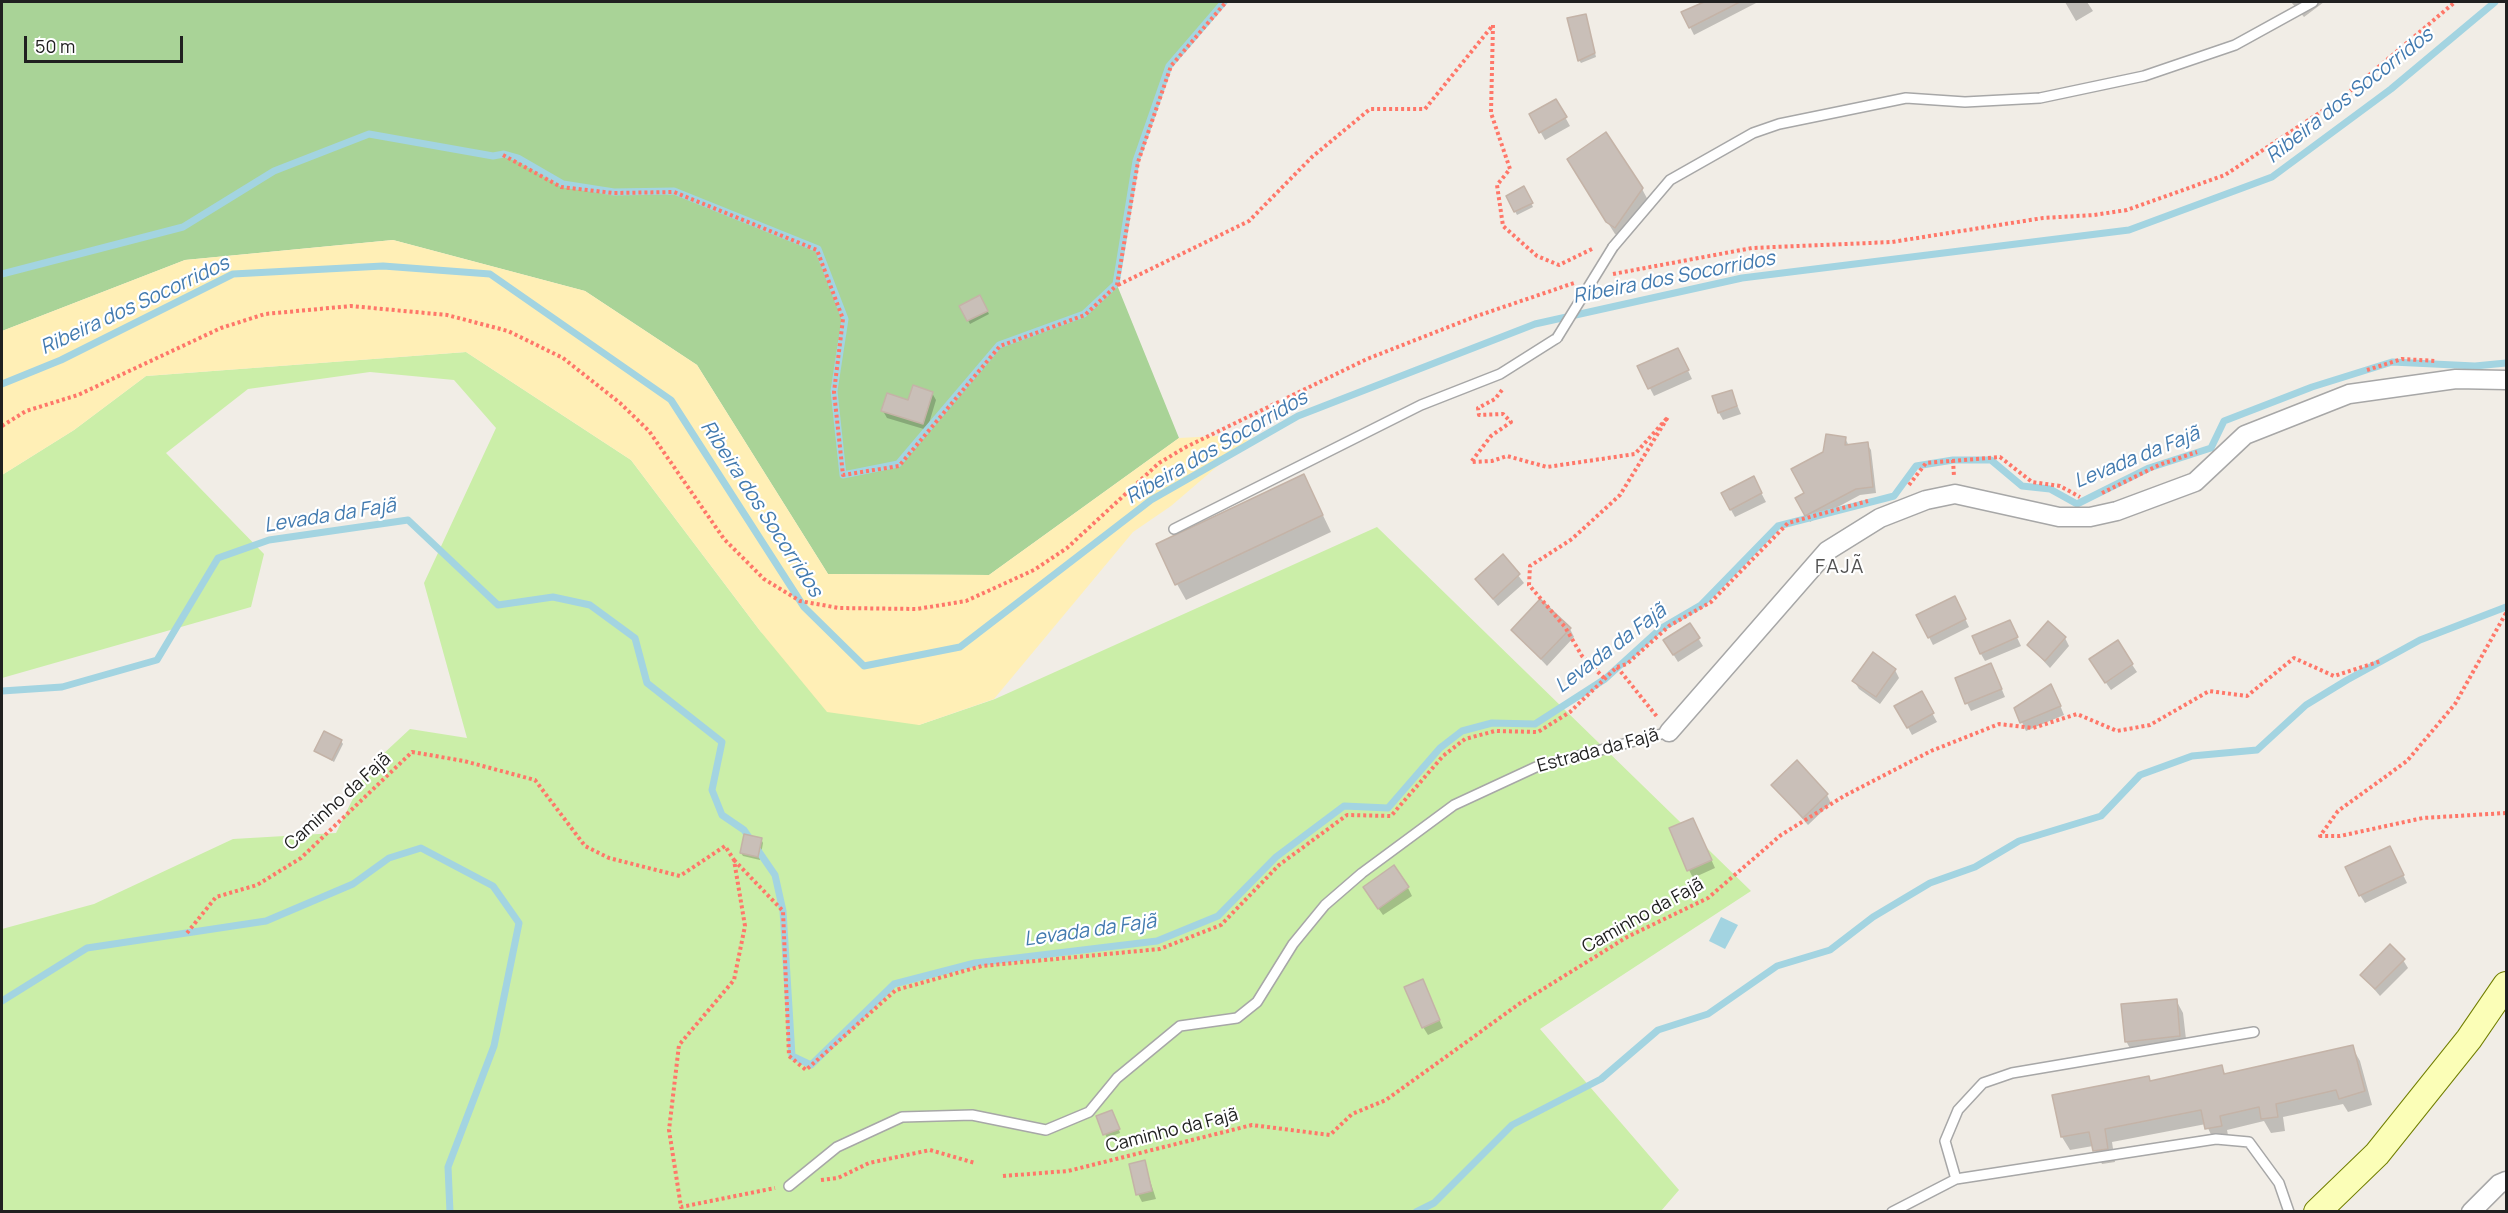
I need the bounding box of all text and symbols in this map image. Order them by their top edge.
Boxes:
water label: Ribeira dos Socorridos [2262,23,2438,169]
scale bar [27,24,186,62]
text: 50 m [35,34,75,58]
water label: Ribeira dos Socorridos [1571,247,1777,309]
water label: Ribeira dos Socorridos [37,252,233,360]
water label: Ribeira dos Socorridos [1122,386,1312,510]
water label: Ribeira dos Socorridos [695,416,827,602]
water label: Levada da Fajã [2071,422,2203,494]
water label: Levada da Fajã [262,494,398,538]
district label: FAJÃ [1815,555,1865,579]
water label: Levada da Fajã [1551,599,1671,699]
street label: Estrada da Fajã [1535,724,1661,778]
street label: Caminho da Fajã [280,749,396,855]
street label: Caminho da Fajã [1579,874,1707,958]
water label: Levada da Fajã [1022,910,1158,952]
street label: Caminho da Fajã [1104,1104,1240,1158]

